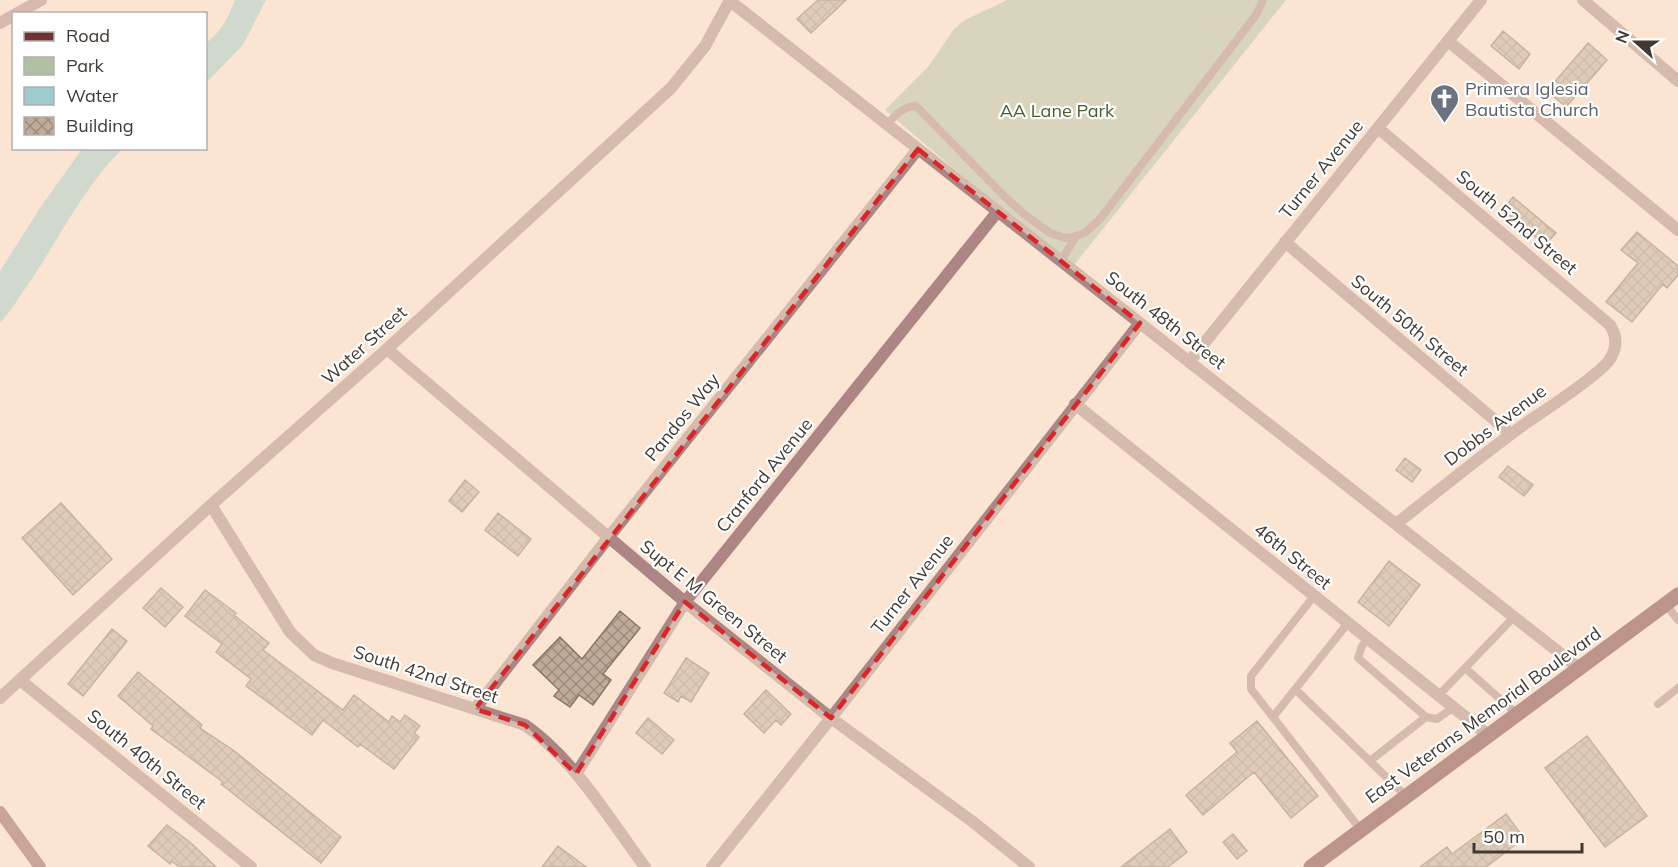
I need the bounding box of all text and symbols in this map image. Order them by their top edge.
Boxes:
legend [12,12,207,150]
north arrow [1606,12,1666,72]
text: Road [66,24,110,47]
text: N [1610,27,1633,46]
text: Park [66,54,105,77]
place label: Primera Iglesia Bautista Church [1465,77,1599,121]
church icon: Primera Iglesia Bautista Church [1428,82,1460,124]
text: Water [66,84,119,107]
park label: AA Lane Park [1000,99,1115,122]
text: Building [66,114,134,137]
street label: Turner Avenue [1274,115,1368,223]
street label: South 52nd Street [1452,165,1582,279]
street label: South 48th Street [1101,266,1231,374]
street label: South 50th Street [1347,269,1473,381]
street label: Water Street [317,301,411,389]
street label: Pandos Way [640,368,725,466]
street label: Dobbs Avenue [1439,379,1551,471]
street label: Cranford Avenue [711,413,817,537]
street label: 46th Street [1250,518,1336,594]
street label: Turner Avenue [866,529,958,639]
street label: Supt E M Green Street [636,535,792,667]
street label: East Veterans Memorial Boulevard [1361,622,1605,808]
street label: South 42nd Street [351,640,501,708]
street label: South 40th Street [83,704,211,814]
scale bar [1474,816,1582,854]
text: 50 m [1483,825,1525,848]

